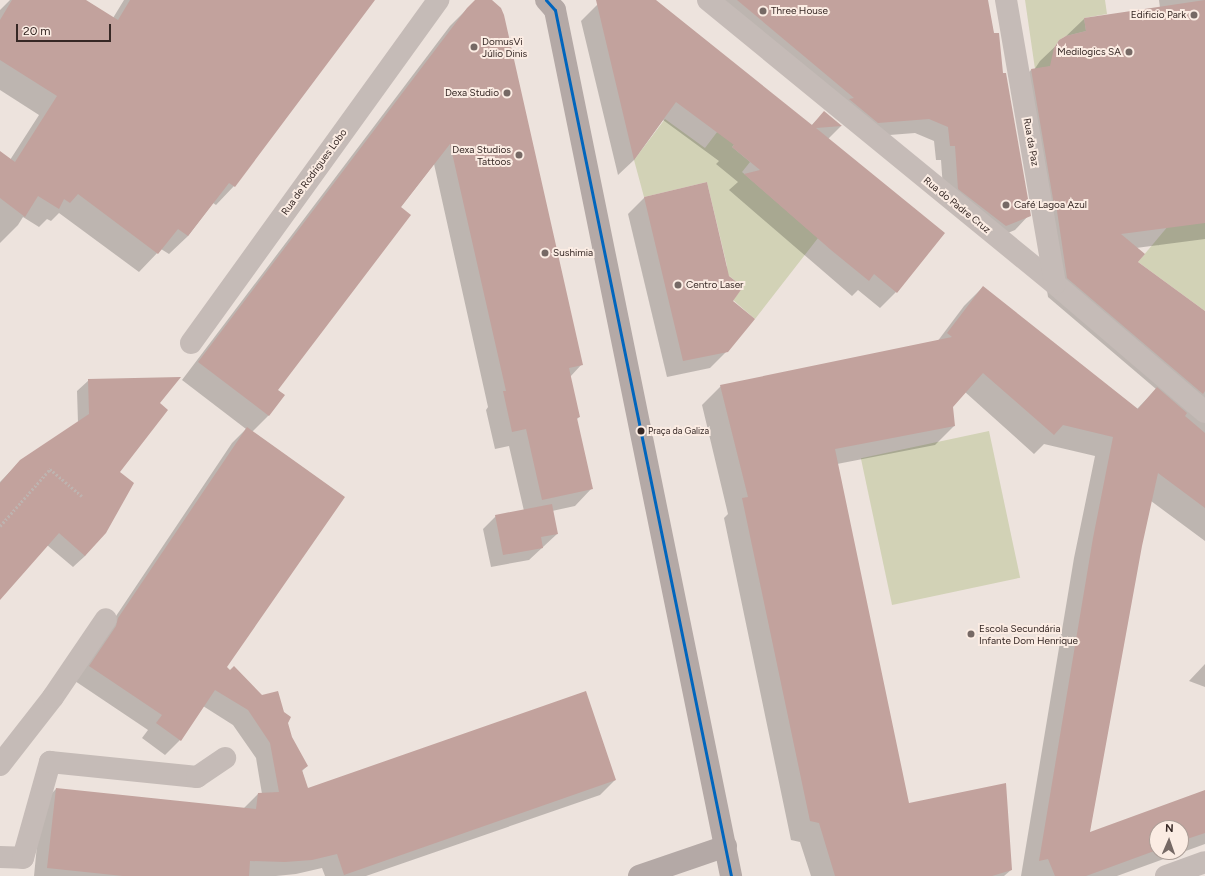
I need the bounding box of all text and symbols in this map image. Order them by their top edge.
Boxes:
place label: Three House [771,5,828,17]
marker: Three House [758,6,768,16]
place label: Edificio Park [1131,9,1186,21]
marker: Edificio Park [1189,10,1199,20]
scale bar [18,16,113,42]
text: 20 m [23,24,51,38]
place label: DomusVi Júlio Dinis [482,35,527,58]
marker: DomusVi Júlio Dinis [469,42,479,52]
place label: Medilogics SA [1057,46,1121,58]
marker: Medilogics SA [1124,47,1134,57]
place label: Dexa Studio [445,87,499,99]
marker: Dexa Studio [502,88,512,98]
street label: Rua da Paz [1021,117,1041,167]
street label: Rua de Rodrigues Lobo [279,127,349,217]
place label: Dexa Studios Tattoos [452,143,511,166]
marker: Dexa Studios Tattoos [514,150,524,160]
street label: Rua do Padre Cruz [921,174,993,236]
place label: Café Lagoa Azul [1014,199,1087,211]
marker: Café Lagoa Azul [1001,200,1011,210]
place label: Sushimia [553,247,593,259]
marker: Sushimia [540,248,550,258]
place label: Centro Laser [686,279,743,291]
marker: Centro Laser [673,280,683,290]
marker: Praça da Galiza [636,426,646,436]
place label: Praça da Galiza [648,426,709,436]
place label: Escola Secundária Infante Dom Henrique [979,622,1078,646]
marker: Escola Secundária Infante Dom Henrique [966,629,976,639]
north arrow [1149,820,1189,860]
text: N [1165,822,1174,835]

